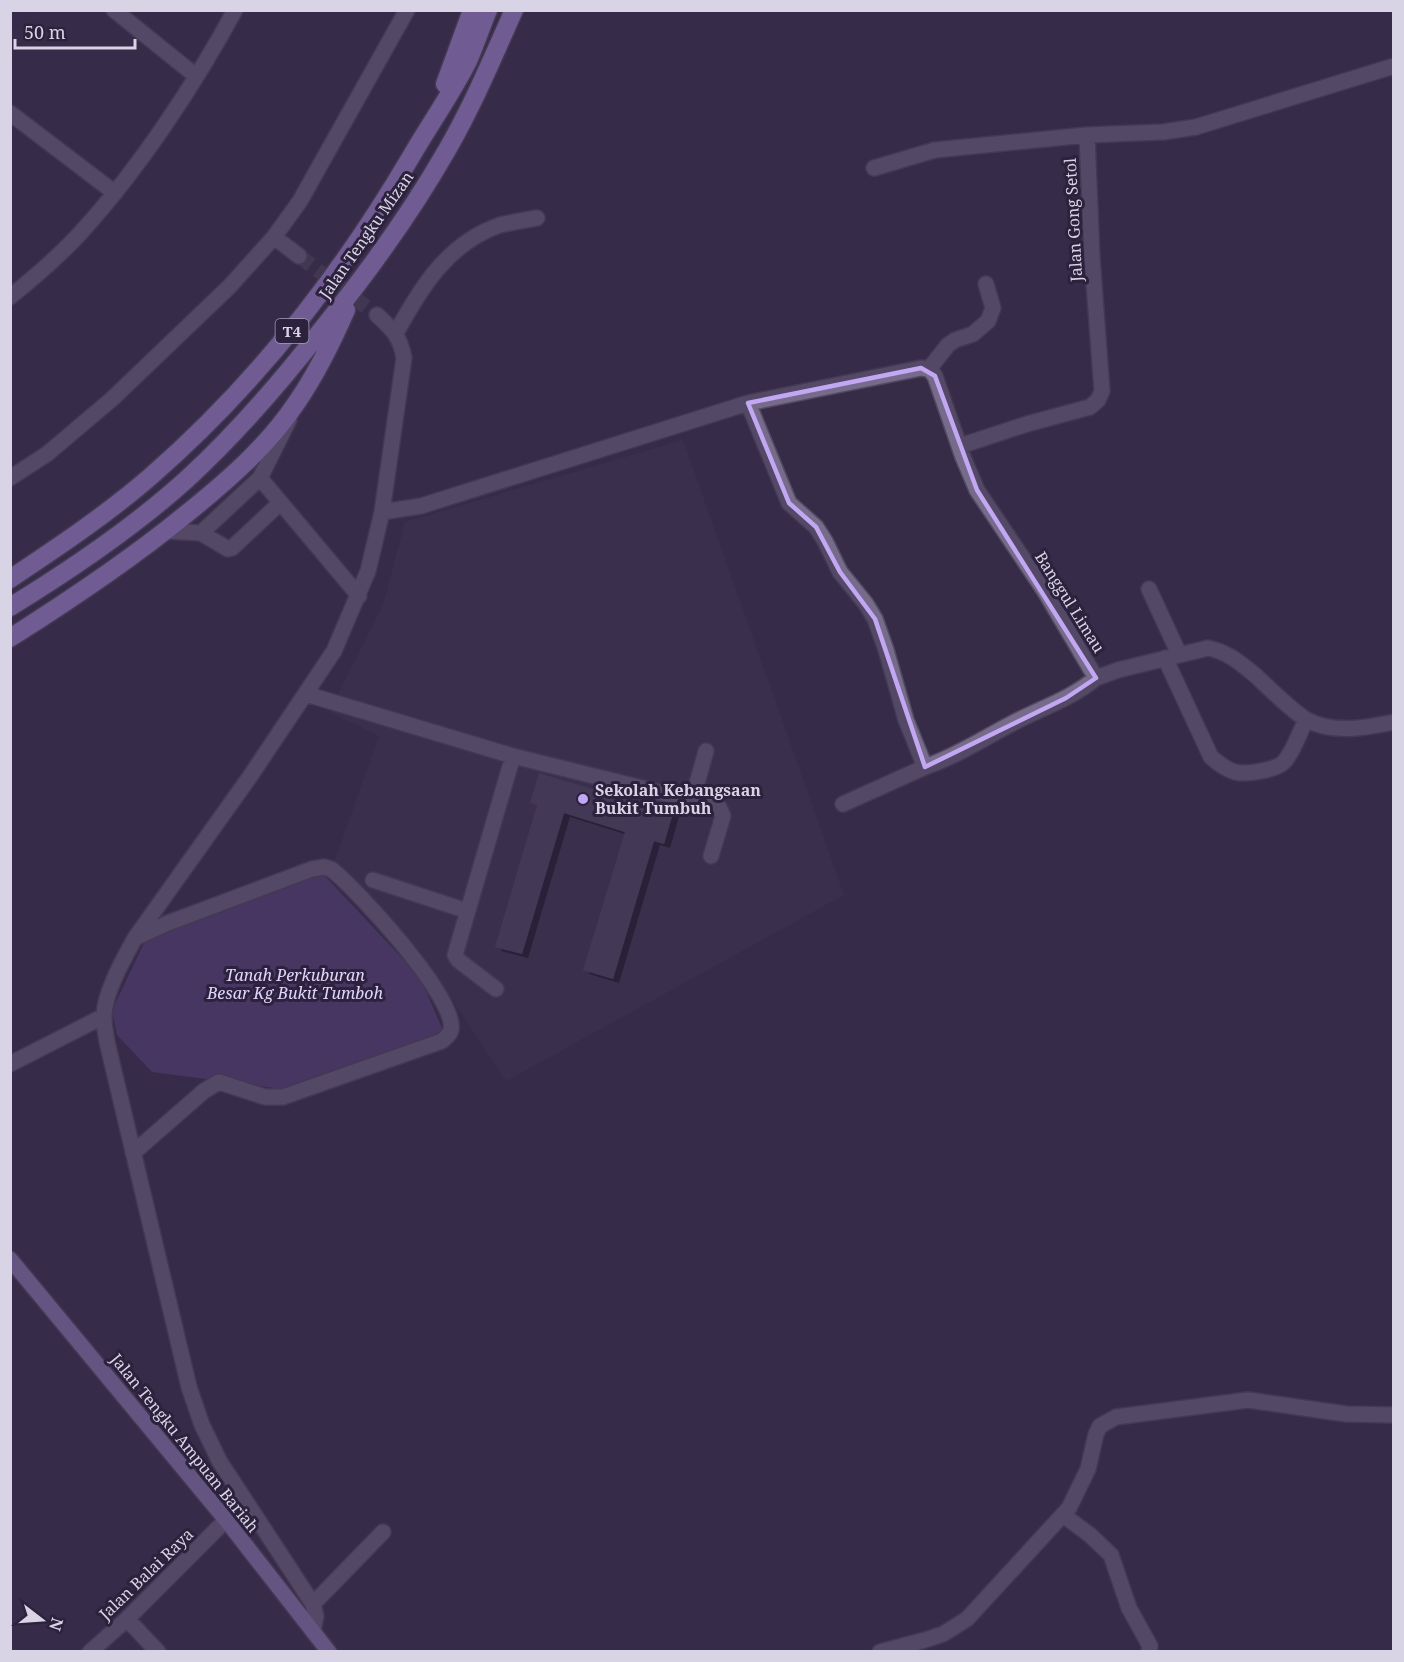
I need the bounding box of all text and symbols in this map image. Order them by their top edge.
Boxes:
scale bar [15,12,135,50]
text: 50 m [24,20,66,44]
street label: Jalan Gong Setol [1059,157,1087,283]
street label: Jalan Tengku Mizan [313,167,418,304]
road number: T4 [276,319,308,343]
street label: Banggul Limau [1030,547,1110,657]
place label: Sekolah Kebangsaan Bukit Tumbuh [595,779,761,819]
marker: Sekolah Kebangsaan Bukit Tumbuh [576,792,590,806]
park label: Tanah Perkuburan Besar Kg Bukit Tumboh [206,964,383,1004]
street label: Jalan Tengku Ampuan Bariah [105,1348,264,1537]
street label: Jalan Balai Raya [93,1523,198,1625]
north arrow [12,1590,72,1650]
text: N [44,1615,69,1634]

